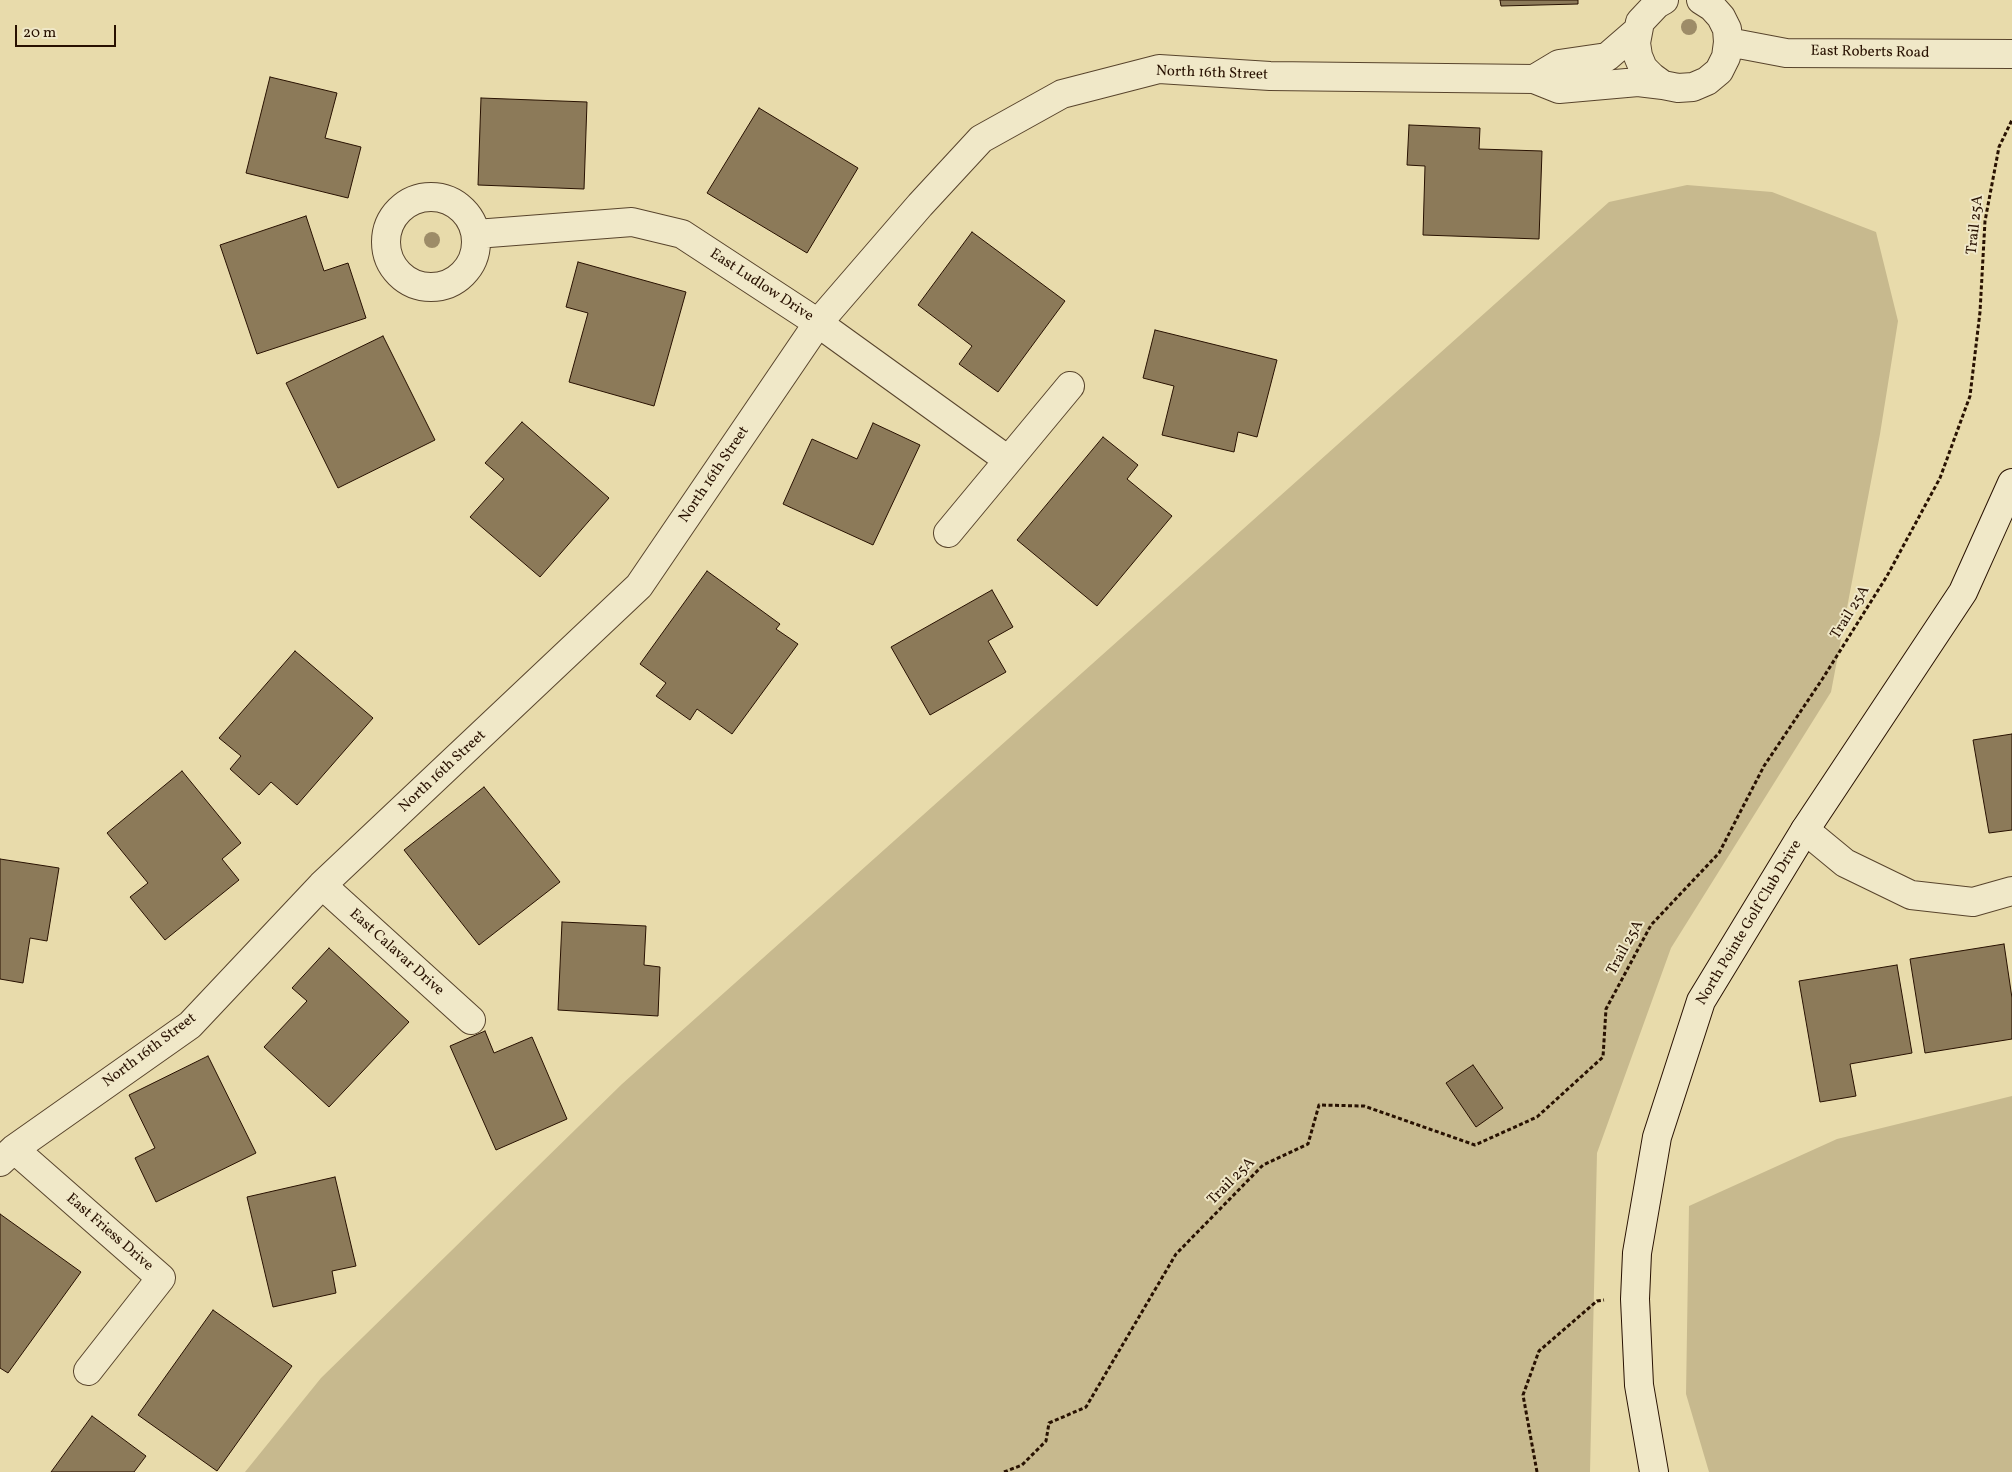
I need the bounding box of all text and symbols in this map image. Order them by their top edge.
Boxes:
scale bar [18,15,119,47]
text: 20 m [23,23,56,44]
street label: East Roberts Road [1810,43,1930,63]
street label: North 16th Street [1155,63,1269,85]
street label: Trail 25A [1964,194,1988,256]
street label: East Ludlow Drive [706,246,816,326]
street label: North 16th Street [676,423,754,527]
street label: Trail 25A [1828,583,1874,643]
street label: North 16th Street [396,727,490,817]
street label: North Pointe Golf Club Drive [1693,837,1807,1009]
street label: East Calavar Drive [345,906,447,1000]
street label: Trail 25A [1604,918,1648,978]
street label: North 16th Street [100,1010,200,1092]
street label: Trail 25A [1205,1155,1259,1209]
street label: East Friess Drive [62,1190,156,1276]

